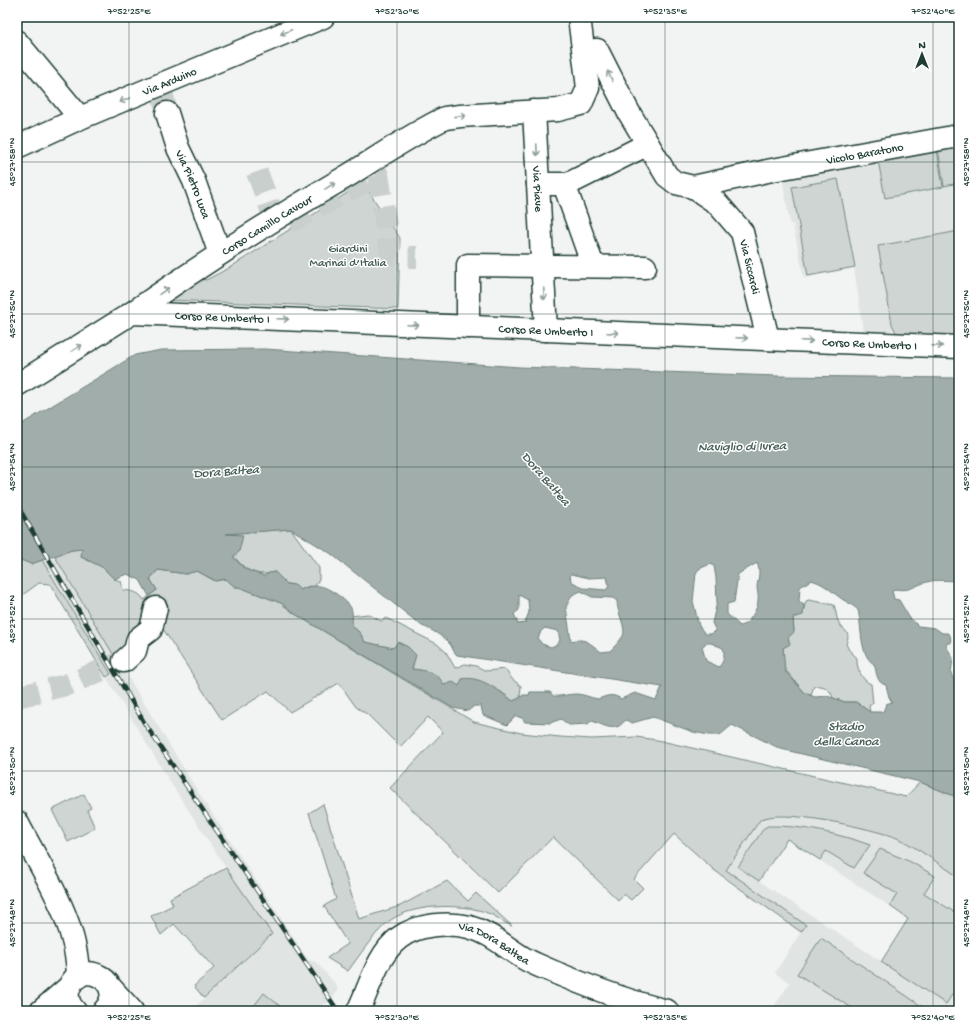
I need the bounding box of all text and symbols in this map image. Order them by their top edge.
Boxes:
text: 7°52'25"E [107,6,151,18]
text: 7°52'30"E [374,6,420,18]
text: 7°52'35"E [642,6,687,18]
text: 7°52'40"E [910,6,955,18]
one-way arrow [281,29,293,36]
north arrow [902,34,942,74]
text: N [918,40,926,52]
street label: Via Arduino [140,65,199,101]
one-way arrow [606,71,614,83]
one-way arrow [119,96,131,104]
one-way arrow [453,112,466,120]
text: 45°27'58"N [7,137,19,186]
text: 45°27'58"N [961,137,973,186]
street label: Vicolo Baratono [824,141,905,169]
one-way arrow [533,143,540,156]
street label: Via Pietro Luca [171,147,212,221]
street label: Via Piave [528,165,545,213]
one-way arrow [324,181,336,189]
street label: Corso Camillo Cavour [220,192,317,260]
street label: Via Siccardi [735,238,762,296]
park label: Giardini Marinai d’Italia [310,243,387,271]
one-way arrow [158,287,169,295]
one-way arrow [540,287,547,300]
text: 45°27'56"N [7,289,19,338]
text: 45°27'56"N [961,289,973,338]
street label: Corso Re Umberto I [174,310,270,328]
one-way arrow [276,315,289,323]
one-way arrow [406,321,419,328]
street label: Corso Re Umberto I [498,323,594,341]
one-way arrow [606,329,619,337]
one-way arrow [735,335,748,342]
street label: Corso Re Umberto I [822,336,917,354]
one-way arrow [800,337,813,345]
one-way arrow [930,342,943,350]
one-way arrow [71,343,82,352]
water label: Naviglio di Ivrea [698,439,787,456]
text: 45°27'54"N [7,443,19,491]
text: 45°27'54"N [961,443,973,491]
water label: Dora Baltea [518,450,573,510]
water label: Dora Baltea [193,463,260,482]
text: 45°27'52"N [7,595,19,643]
text: 45°27'52"N [961,595,973,643]
water label: Stadio della Canoa [814,720,879,750]
text: 45°27'50"N [7,746,19,795]
text: 45°27'50"N [961,746,973,795]
text: 45°27'48"N [7,899,19,947]
text: 45°27'48"N [961,899,973,947]
street label: Via Dora Baltea [456,920,532,969]
text: 7°52'25"E [107,1012,151,1024]
text: 7°52'30"E [374,1012,420,1024]
text: 7°52'35"E [642,1012,687,1024]
text: 7°52'40"E [910,1012,955,1024]

